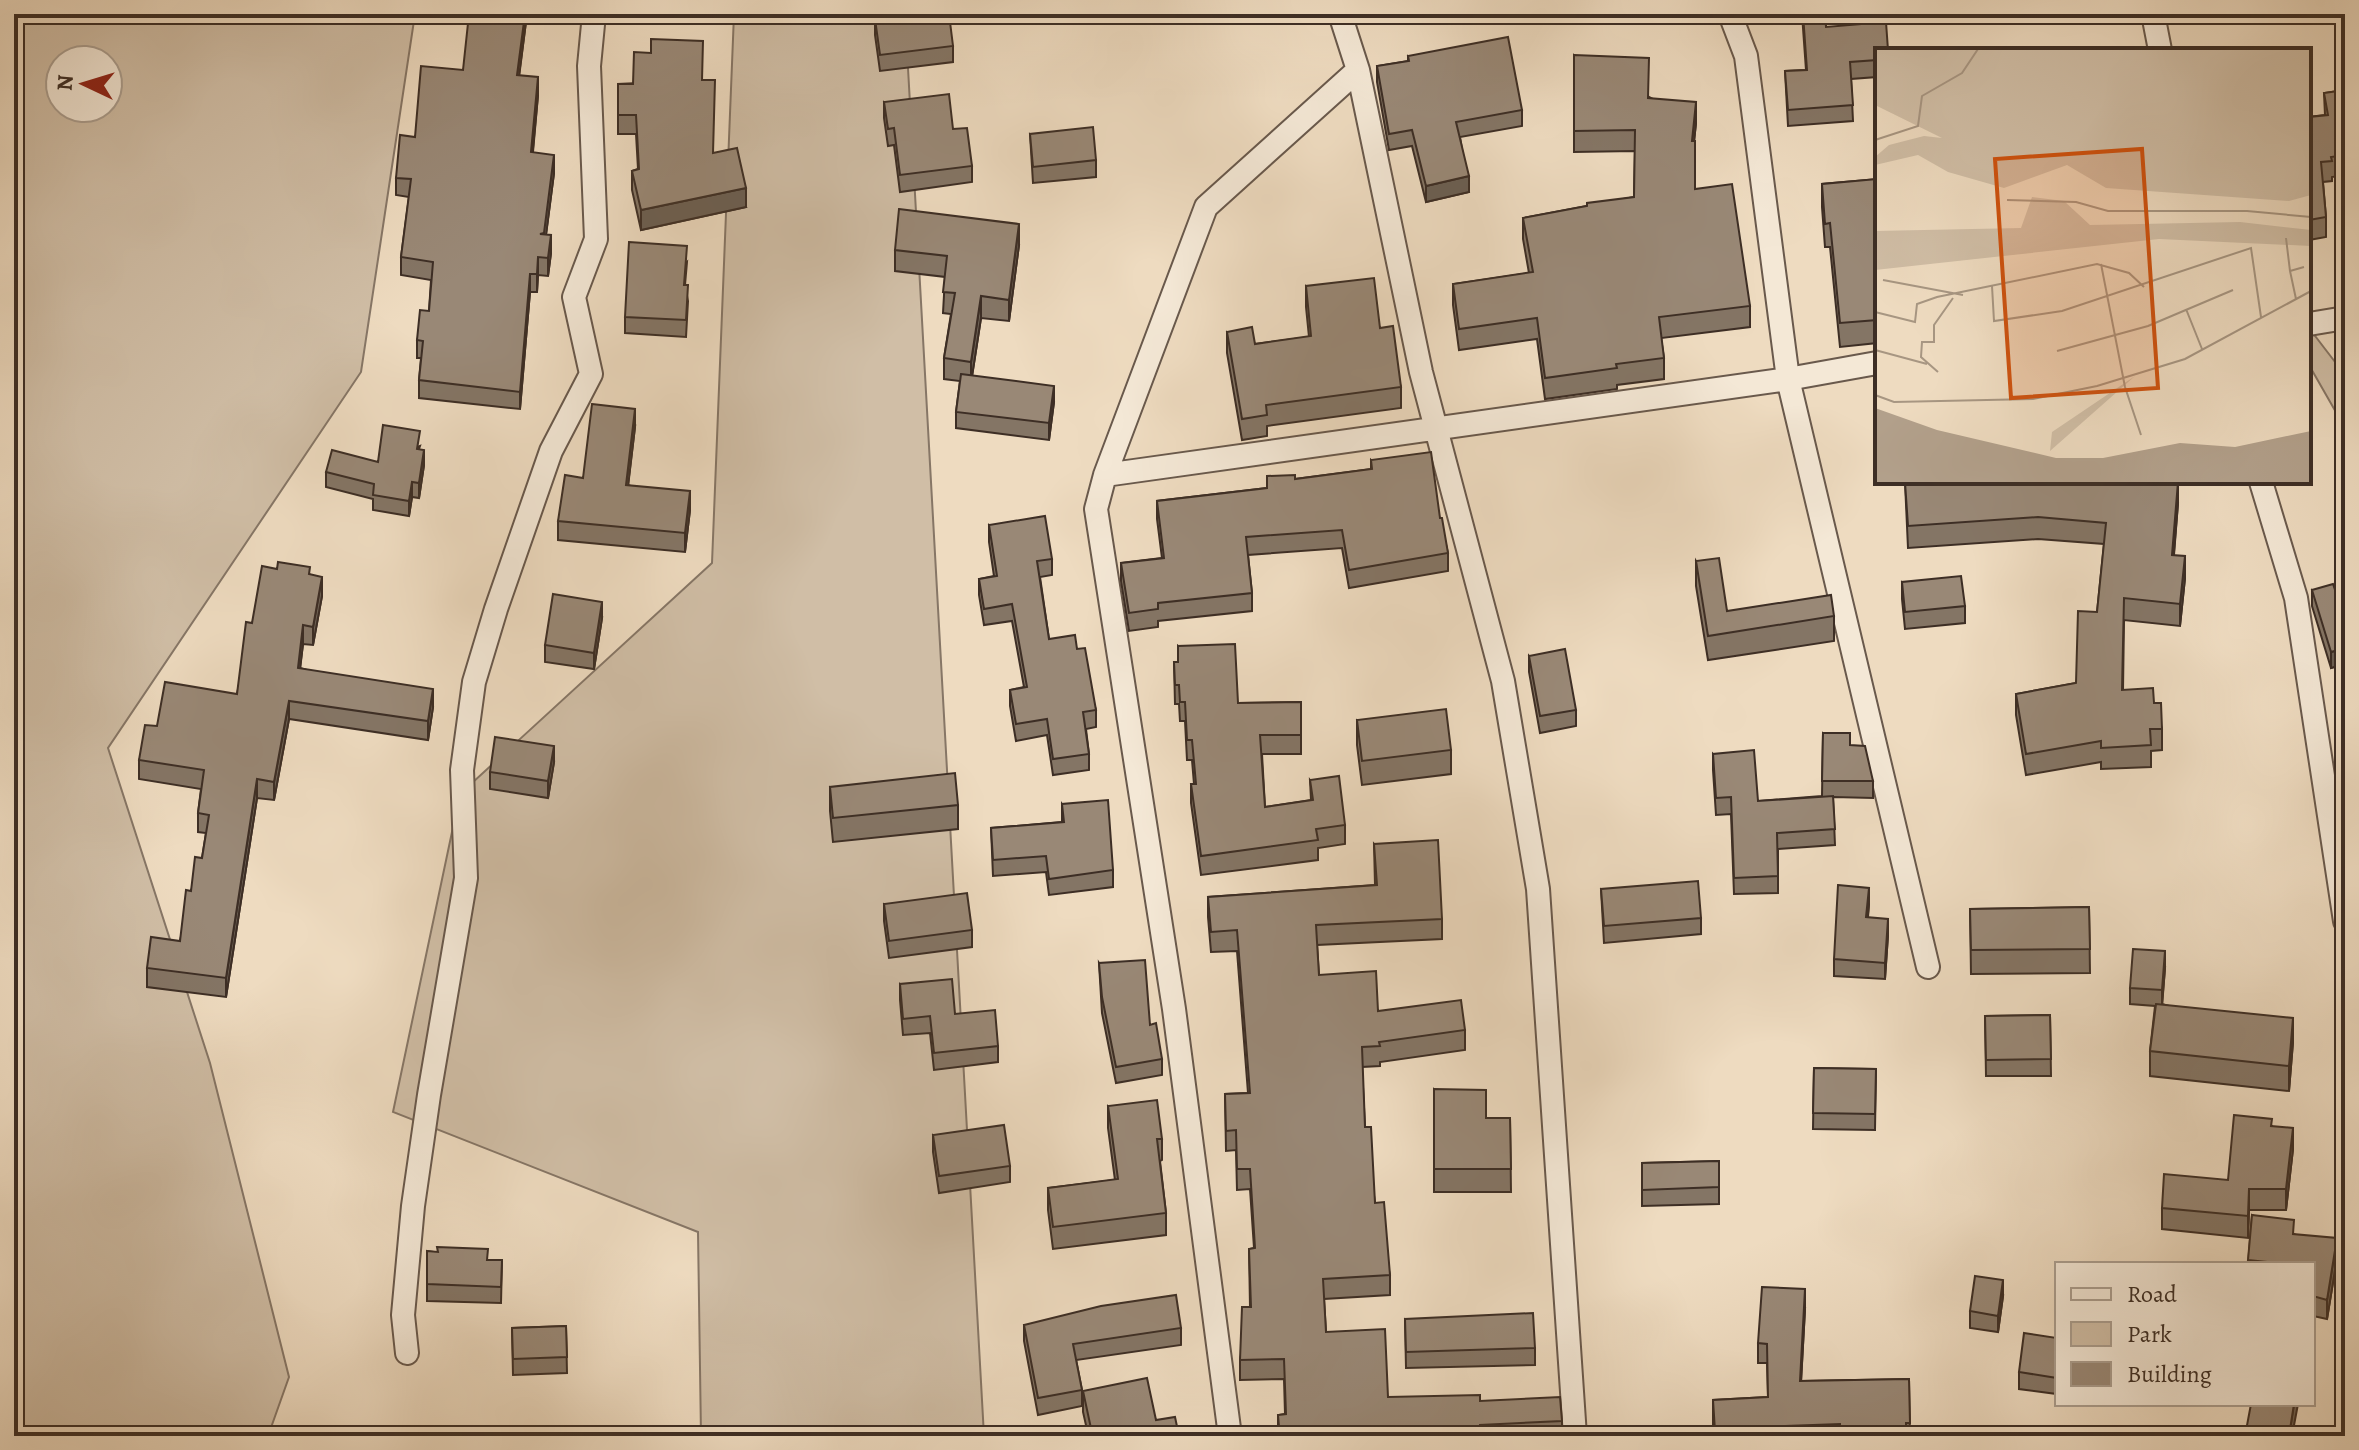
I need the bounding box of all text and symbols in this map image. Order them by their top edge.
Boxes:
north arrow [44,44,124,124]
inset map [1875,48,2311,484]
text: N [50,74,81,92]
legend [2055,1262,2315,1406]
text: Road [2127,1278,2177,1310]
text: Park [2127,1318,2172,1350]
text: Building [2127,1358,2212,1390]

